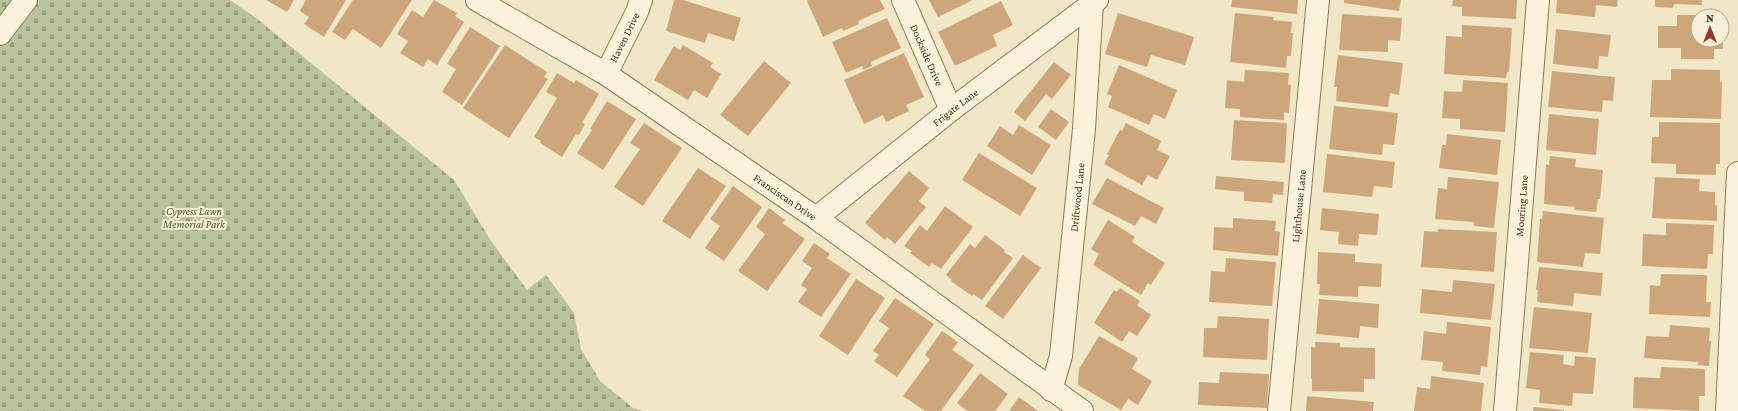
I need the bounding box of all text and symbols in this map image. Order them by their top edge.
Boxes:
north arrow [1690,8,1730,48]
street label: Haven Drive [607,10,642,64]
text: N [1706,12,1714,24]
street label: Dockside Drive [908,22,946,88]
street label: Frigate Lane [930,86,981,128]
street label: Driftwood Lane [1068,162,1087,232]
street label: Lighthouse Lane [1289,169,1308,243]
street label: Franciscan Drive [751,171,819,223]
street label: Mooring Lane [1513,174,1530,237]
park label: Cypress Lawn Memorial Park [162,205,226,230]

